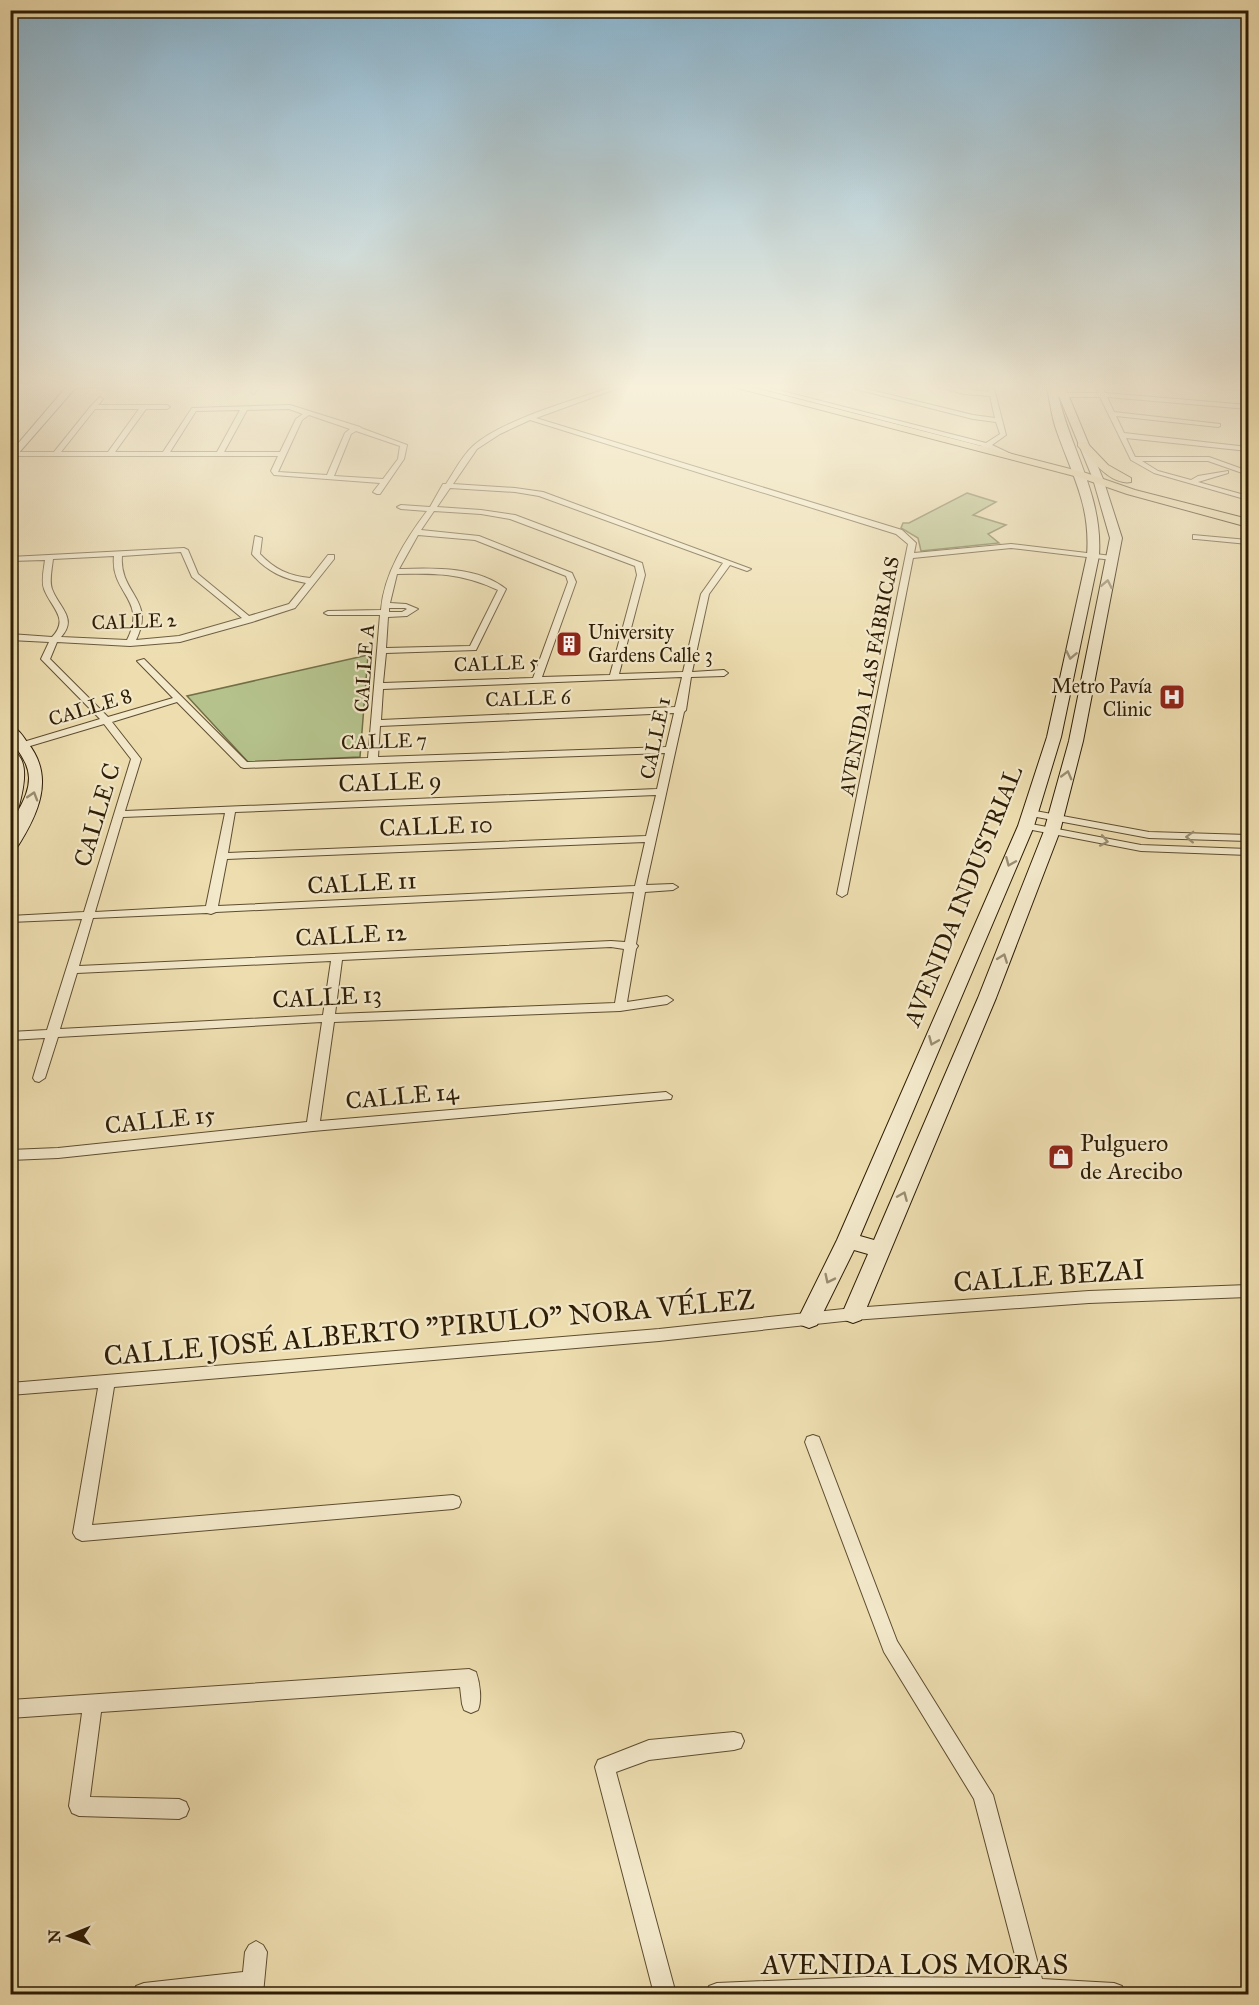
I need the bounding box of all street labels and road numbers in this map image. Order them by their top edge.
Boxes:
street label: AVENIDA LAS FÁBRICAS [833,554,904,799]
street label: CALLE 2 [91,608,177,634]
street label: CALLE A [349,622,379,713]
street label: CALLE 5 [453,650,539,676]
street label: CALLE 8 [45,683,135,731]
street label: CALLE 6 [485,684,572,711]
street label: CALLE 1 [635,695,675,781]
street label: CALLE 7 [341,728,427,754]
street label: CALLE C [67,760,127,870]
street label: AVENIDA INDUSTRIAL [897,761,1029,1032]
street label: CALLE 9 [338,765,442,799]
street label: CALLE 10 [379,809,493,843]
street label: CALLE 11 [307,865,417,901]
street label: CALLE 12 [294,917,408,953]
street label: CALLE 13 [272,979,382,1015]
street label: CALLE 14 [344,1076,460,1116]
street label: CALLE 15 [103,1099,217,1141]
street label: CALLE BEZAI [952,1251,1146,1300]
street label: CALLE JOSÉ ALBERTO "PIRULO" NORA VÉLEZ [102,1282,756,1373]
street label: AVENIDA LOS MORAS [761,1947,1068,1982]

